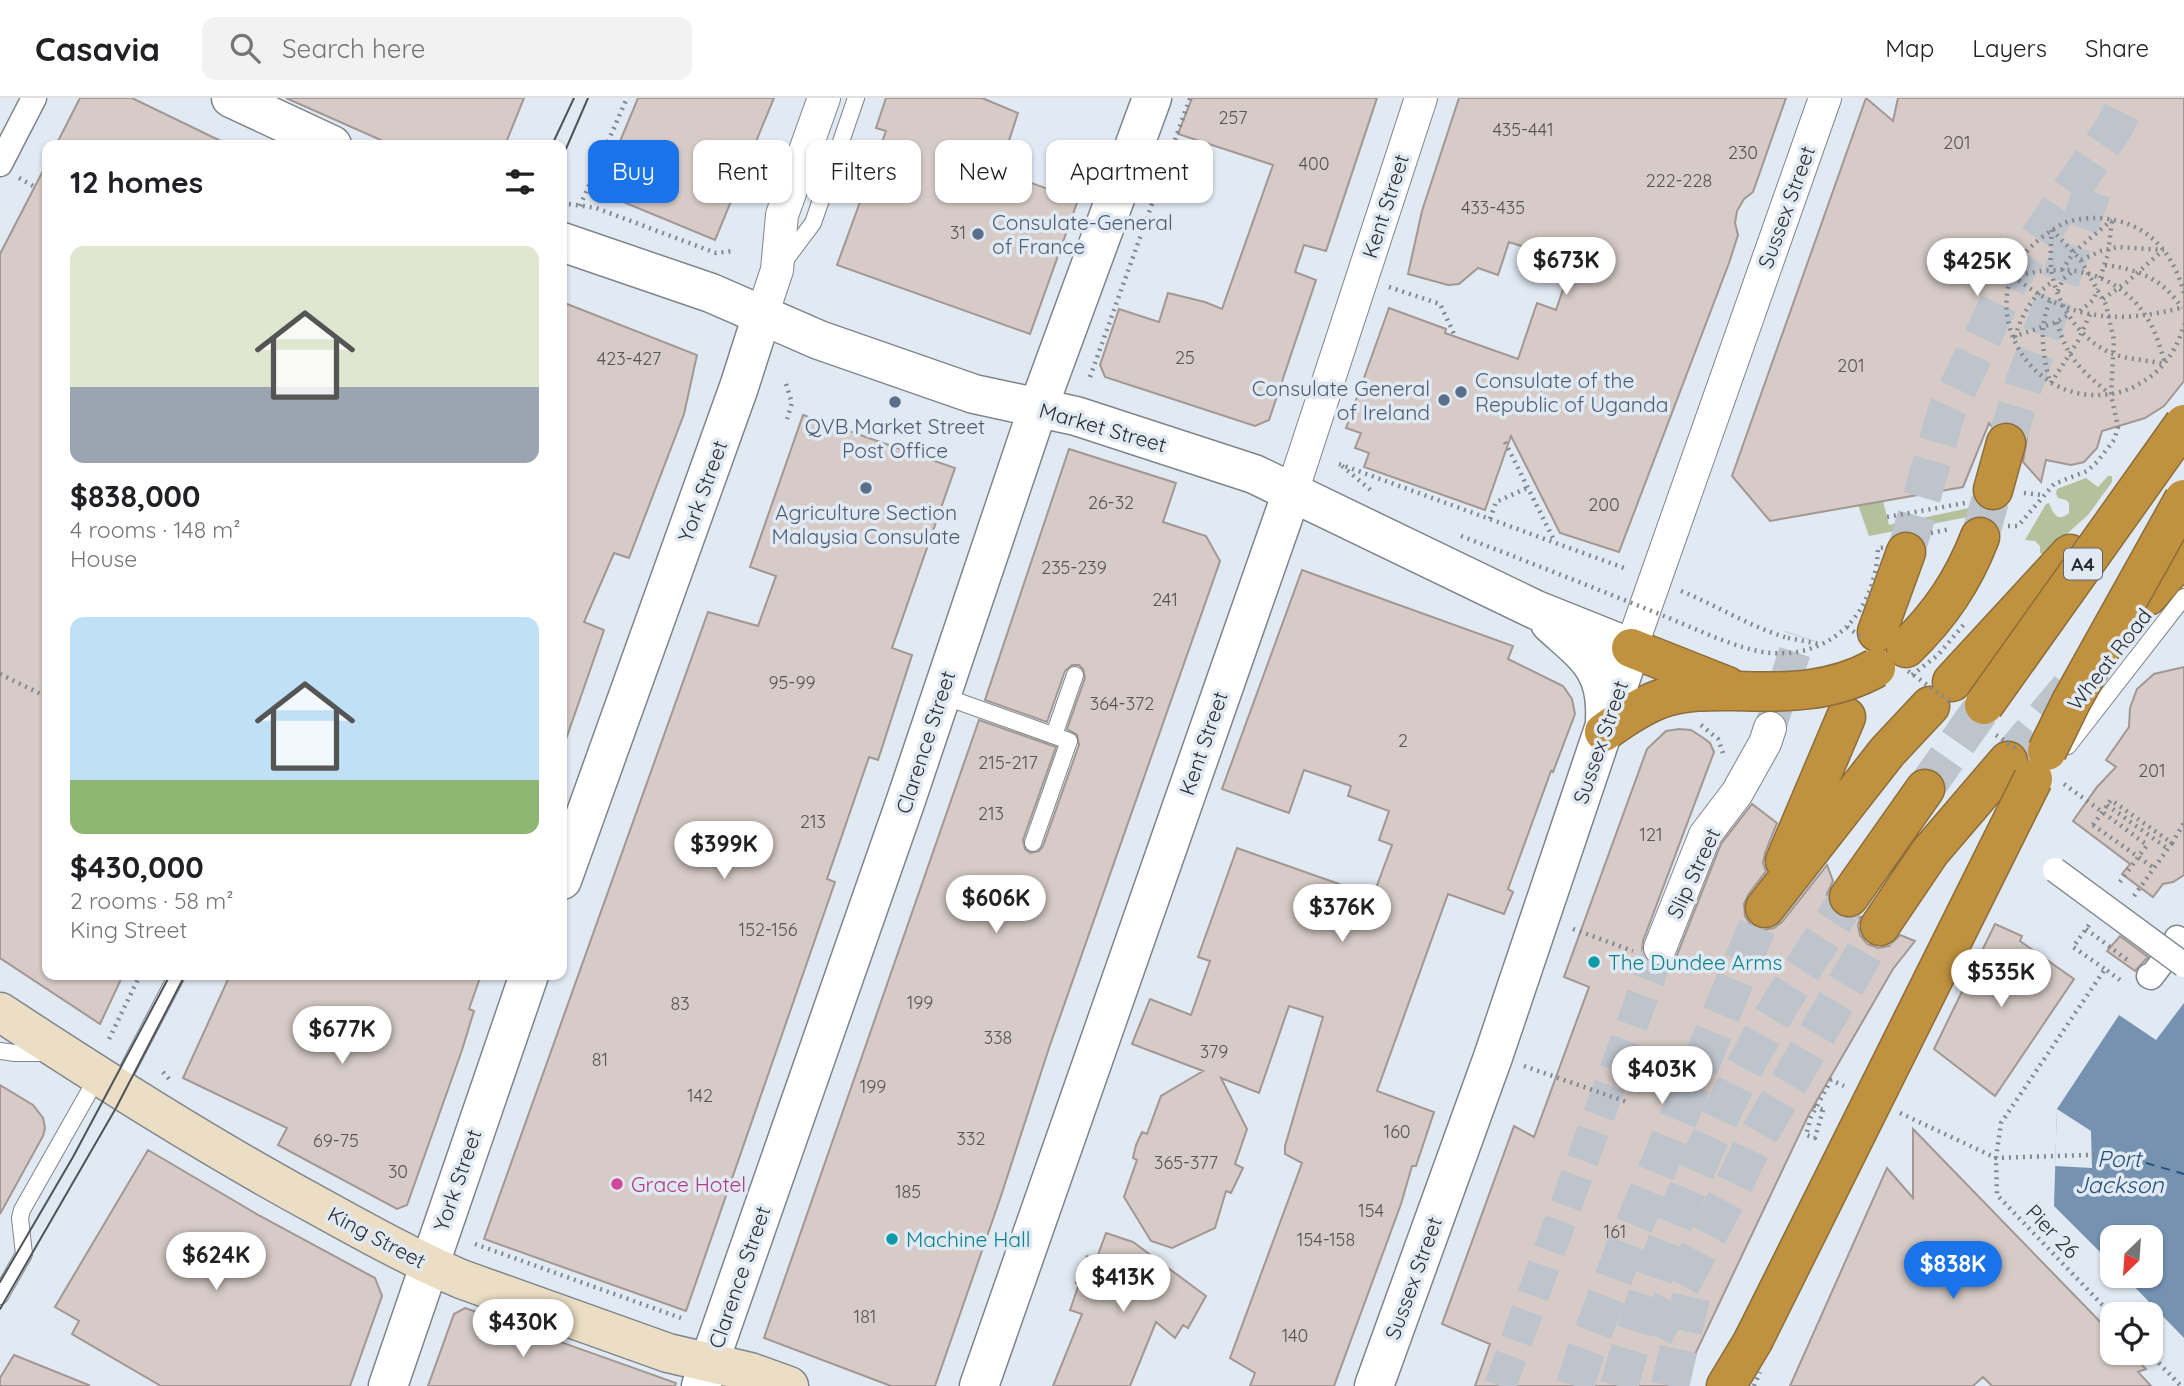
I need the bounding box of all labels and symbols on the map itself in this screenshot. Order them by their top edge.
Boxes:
house number: 257 [1218,106,1248,129]
house number: 435-441 [1492,118,1554,141]
house number: 201 [1943,131,1971,154]
house number: 230 [1728,141,1758,164]
street label: Sussex Street [1752,142,1820,272]
street label: Kent Street [1356,151,1414,261]
house number: 400 [1299,152,1329,175]
house number: 222-228 [1646,169,1712,192]
house number: 433-435 [1461,196,1525,219]
place label: Consulate-General of France [992,209,1173,259]
house number: 31 [950,221,966,244]
marker: Consulate-General of France [970,226,986,242]
pin: $673K [1517,238,1615,297]
pin: $425K [1928,238,2026,298]
house number: 25 [1175,346,1195,369]
house number: 423-427 [597,347,661,370]
house number: 201 [1837,354,1865,377]
place label: Consulate of the Republic of Uganda [1475,367,1668,417]
place label: Consulate General of Ireland [1252,375,1430,425]
marker: Consulate of the Republic of Uganda [1453,384,1469,400]
marker: Consulate General of Ireland [1436,392,1452,408]
marker: QVB Market Street Post Office [887,394,903,410]
street label: Market Street [1036,396,1170,458]
place label: QVB Market Street Post Office [805,413,985,463]
street label: York Street [672,437,732,545]
marker: Agriculture Section Malaysia Consulate [858,480,874,496]
house number: 26-32 [1088,491,1134,514]
house number: 200 [1588,493,1620,516]
place label: Agriculture Section Malaysia Consulate [772,499,960,549]
road number: A4 [2064,548,2102,579]
house number: 235-239 [1041,556,1107,579]
house number: 241 [1152,588,1178,611]
street label: Wheat Road [2061,603,2157,715]
street label: Clarence Street [890,667,960,817]
house number: 95-99 [769,671,815,694]
street label: Sussex Street [1567,677,1633,807]
street label: Kent Street [1173,688,1233,798]
house number: 364-372 [1090,692,1154,715]
house number: 2 [1398,729,1408,752]
house number: 215-217 [978,751,1038,774]
house number: 201 [2138,759,2166,782]
house number: 213 [978,802,1004,825]
house number: 213 [800,810,826,833]
pin: $399K [675,822,773,881]
house number: 121 [1639,823,1663,846]
street label: Slip Street [1661,824,1725,922]
pin: $606K [947,876,1045,935]
pin: $376K [1293,884,1391,944]
house number: 152-156 [739,918,798,941]
place label: The Dundee Arms [1608,949,1782,975]
pin: $535K [1952,950,2050,1009]
marker: The Dundee Arms [1586,954,1602,970]
house number: 199 [907,991,933,1014]
house number: 83 [670,992,690,1015]
pin: $677K [293,1006,391,1066]
house number: 338 [984,1026,1012,1049]
house number: 379 [1200,1040,1228,1063]
pin: $403K [1613,1046,1711,1106]
house number: 81 [592,1048,608,1071]
house number: 199 [860,1075,886,1098]
house number: 142 [687,1084,713,1107]
house number: 160 [1383,1120,1411,1143]
street label: York Street [427,1126,487,1234]
house number: 332 [957,1127,985,1150]
house number: 69-75 [313,1129,359,1152]
water label: Port Jackson [2074,1144,2164,1199]
house number: 365-377 [1154,1151,1218,1174]
house number: 30 [388,1160,408,1183]
place label: Grace Hotel [631,1171,746,1197]
marker: Grace Hotel [609,1176,625,1192]
house number: 185 [895,1180,921,1203]
street label: Pier 26 [2021,1198,2085,1264]
house number: 154 [1358,1199,1384,1222]
street label: King Street [324,1200,430,1274]
street label: Clarence Street [702,1202,776,1352]
street label: Sussex Street [1379,1213,1447,1343]
house number: 161 [1604,1220,1626,1243]
north arrow [2100,1225,2163,1288]
place label: Machine Hall [906,1226,1031,1252]
house number: 154-158 [1297,1228,1355,1251]
marker: Machine Hall [884,1231,900,1247]
pin: $624K [167,1232,265,1292]
pin: $838K [1904,1242,2002,1301]
pin: $413K [1074,1254,1172,1314]
pin: $430K [474,1300,572,1359]
house number: 181 [853,1305,877,1328]
house number: 140 [1282,1324,1308,1347]

